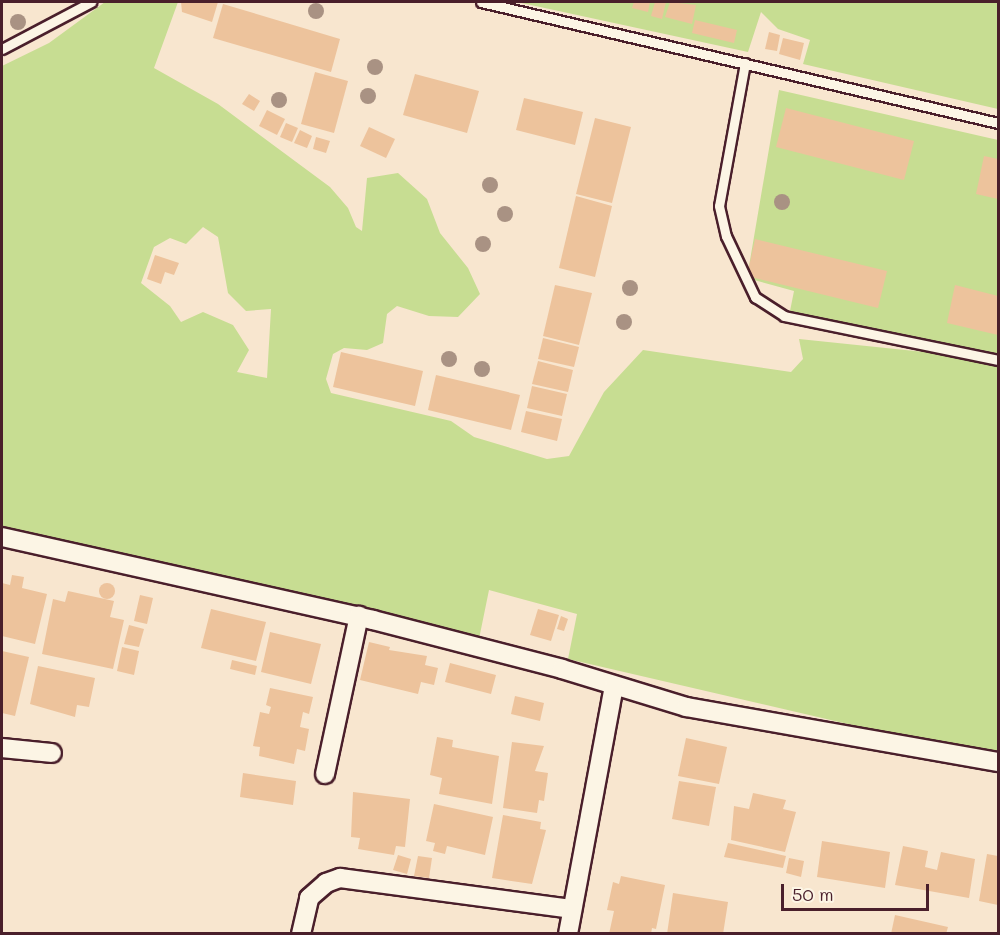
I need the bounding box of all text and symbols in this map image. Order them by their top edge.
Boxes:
scale bar [784,872,932,910]
text: 50 m [792,882,834,906]

